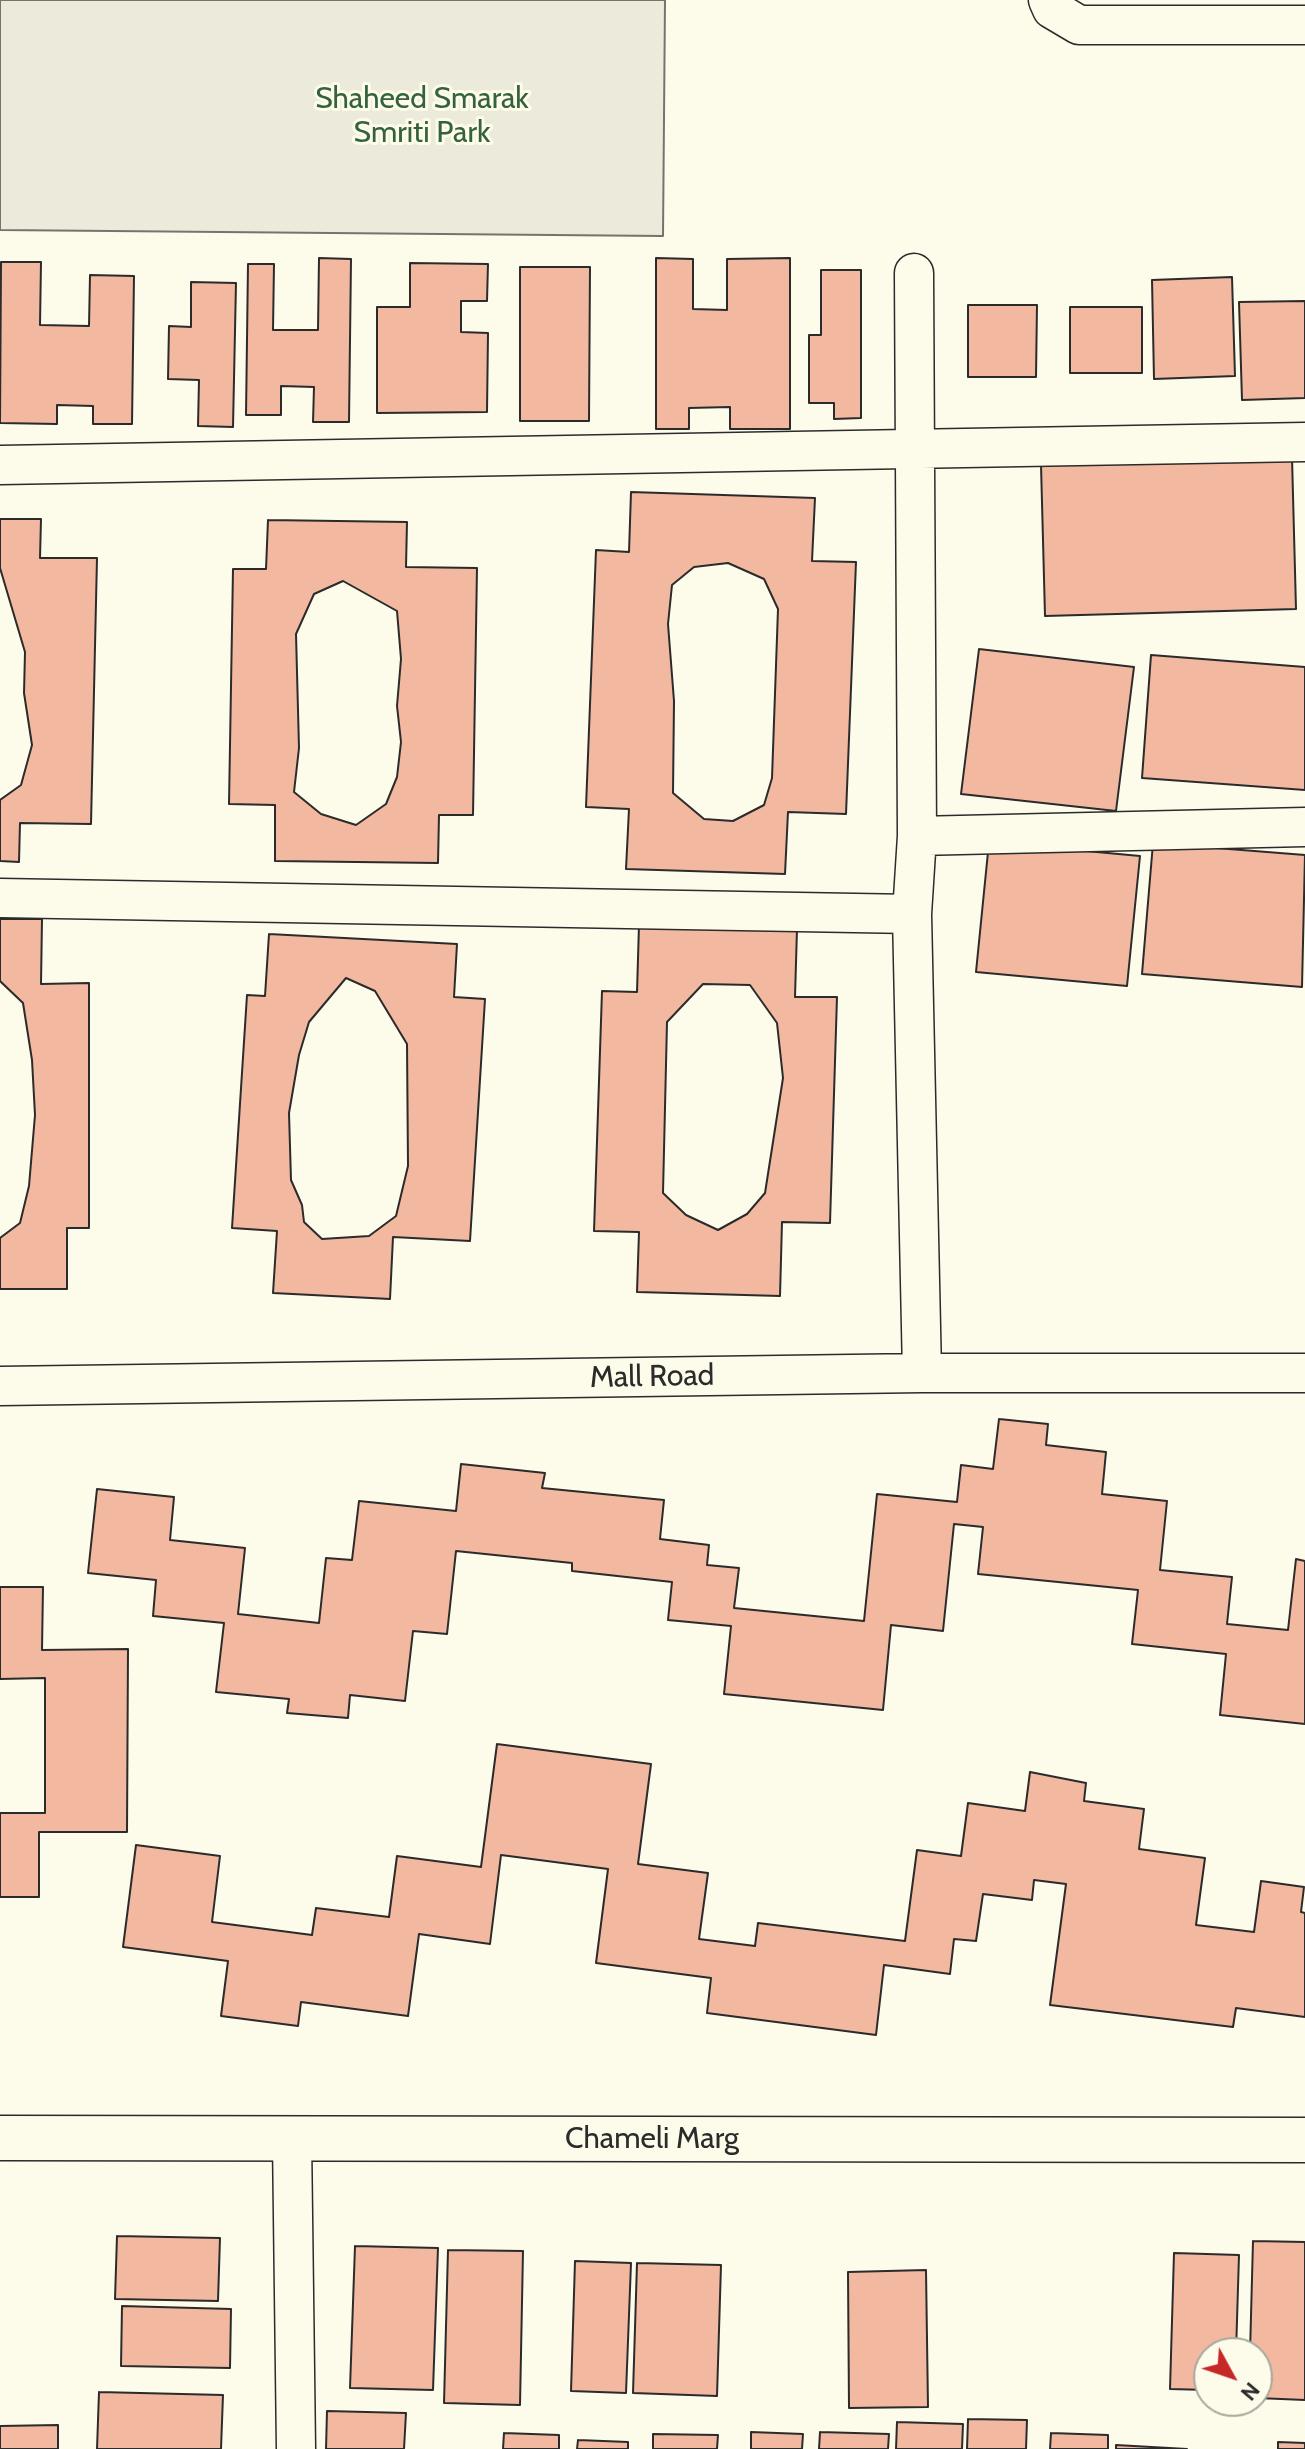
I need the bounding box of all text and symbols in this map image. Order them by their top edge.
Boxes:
park label: Shaheed Smarak Smriti Park [315,81,529,152]
street label: Mall Road [589,1358,715,1396]
street label: Chameli Marg [565,2121,739,2157]
north arrow [1193,2337,1273,2417]
text: N [1235,2377,1266,2406]

